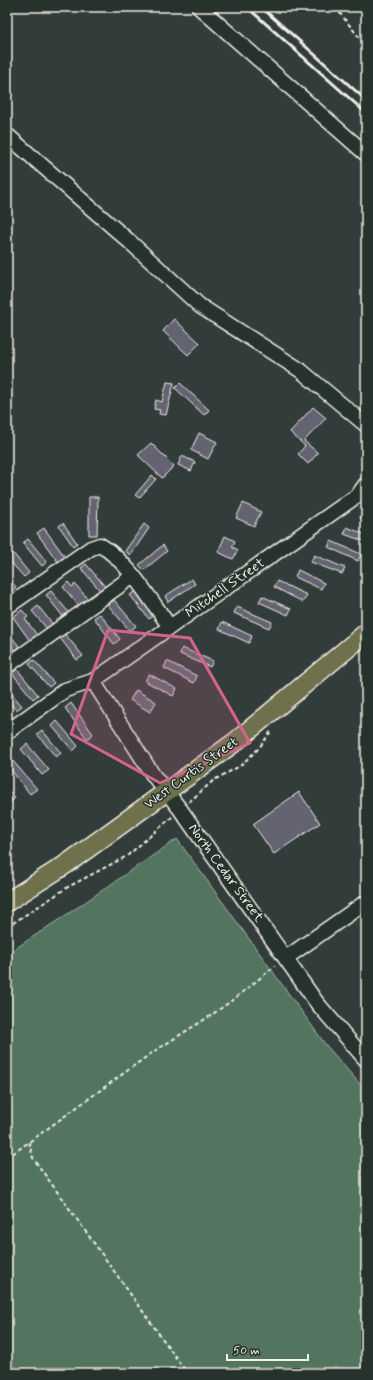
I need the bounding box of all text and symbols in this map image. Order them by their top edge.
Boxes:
street label: Mitchell Street [182,554,268,622]
street label: West Curtis Street [141,733,241,813]
street label: North Cedar Street [184,820,268,926]
scale bar [227,1336,308,1362]
text: 50 m [233,1343,260,1359]

